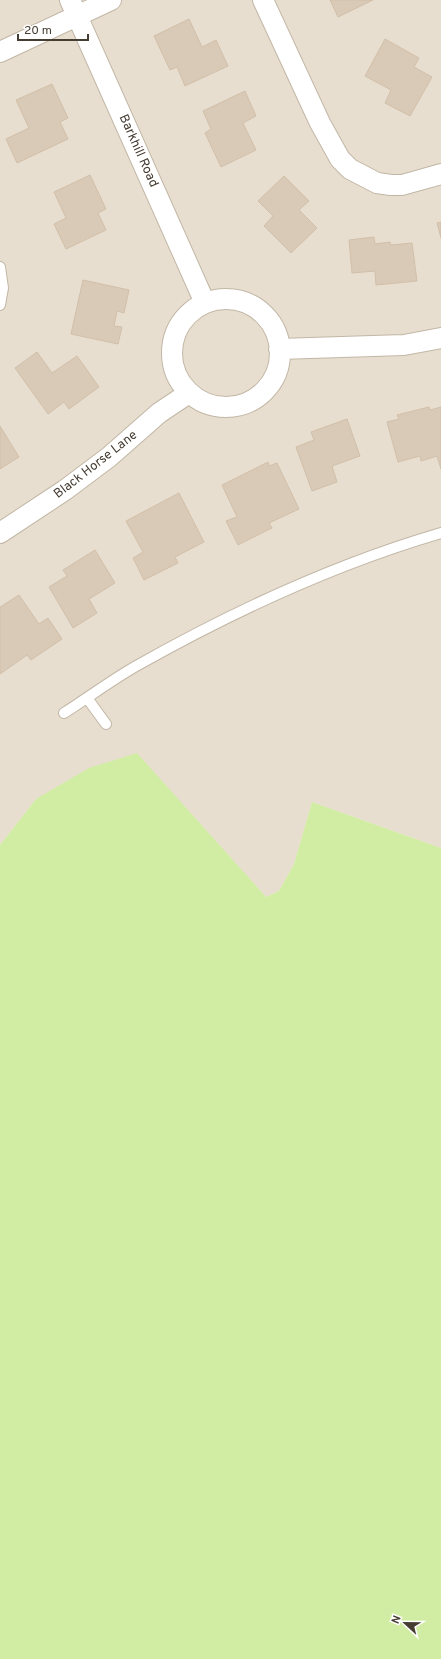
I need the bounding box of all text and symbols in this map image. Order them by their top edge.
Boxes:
scale bar [18,16,88,42]
text: 20 m [24,23,52,39]
street label: Barkhill Road [115,112,161,190]
street label: Black Horse Lane [51,427,141,503]
north arrow [385,1603,425,1643]
text: N [389,1613,405,1626]

